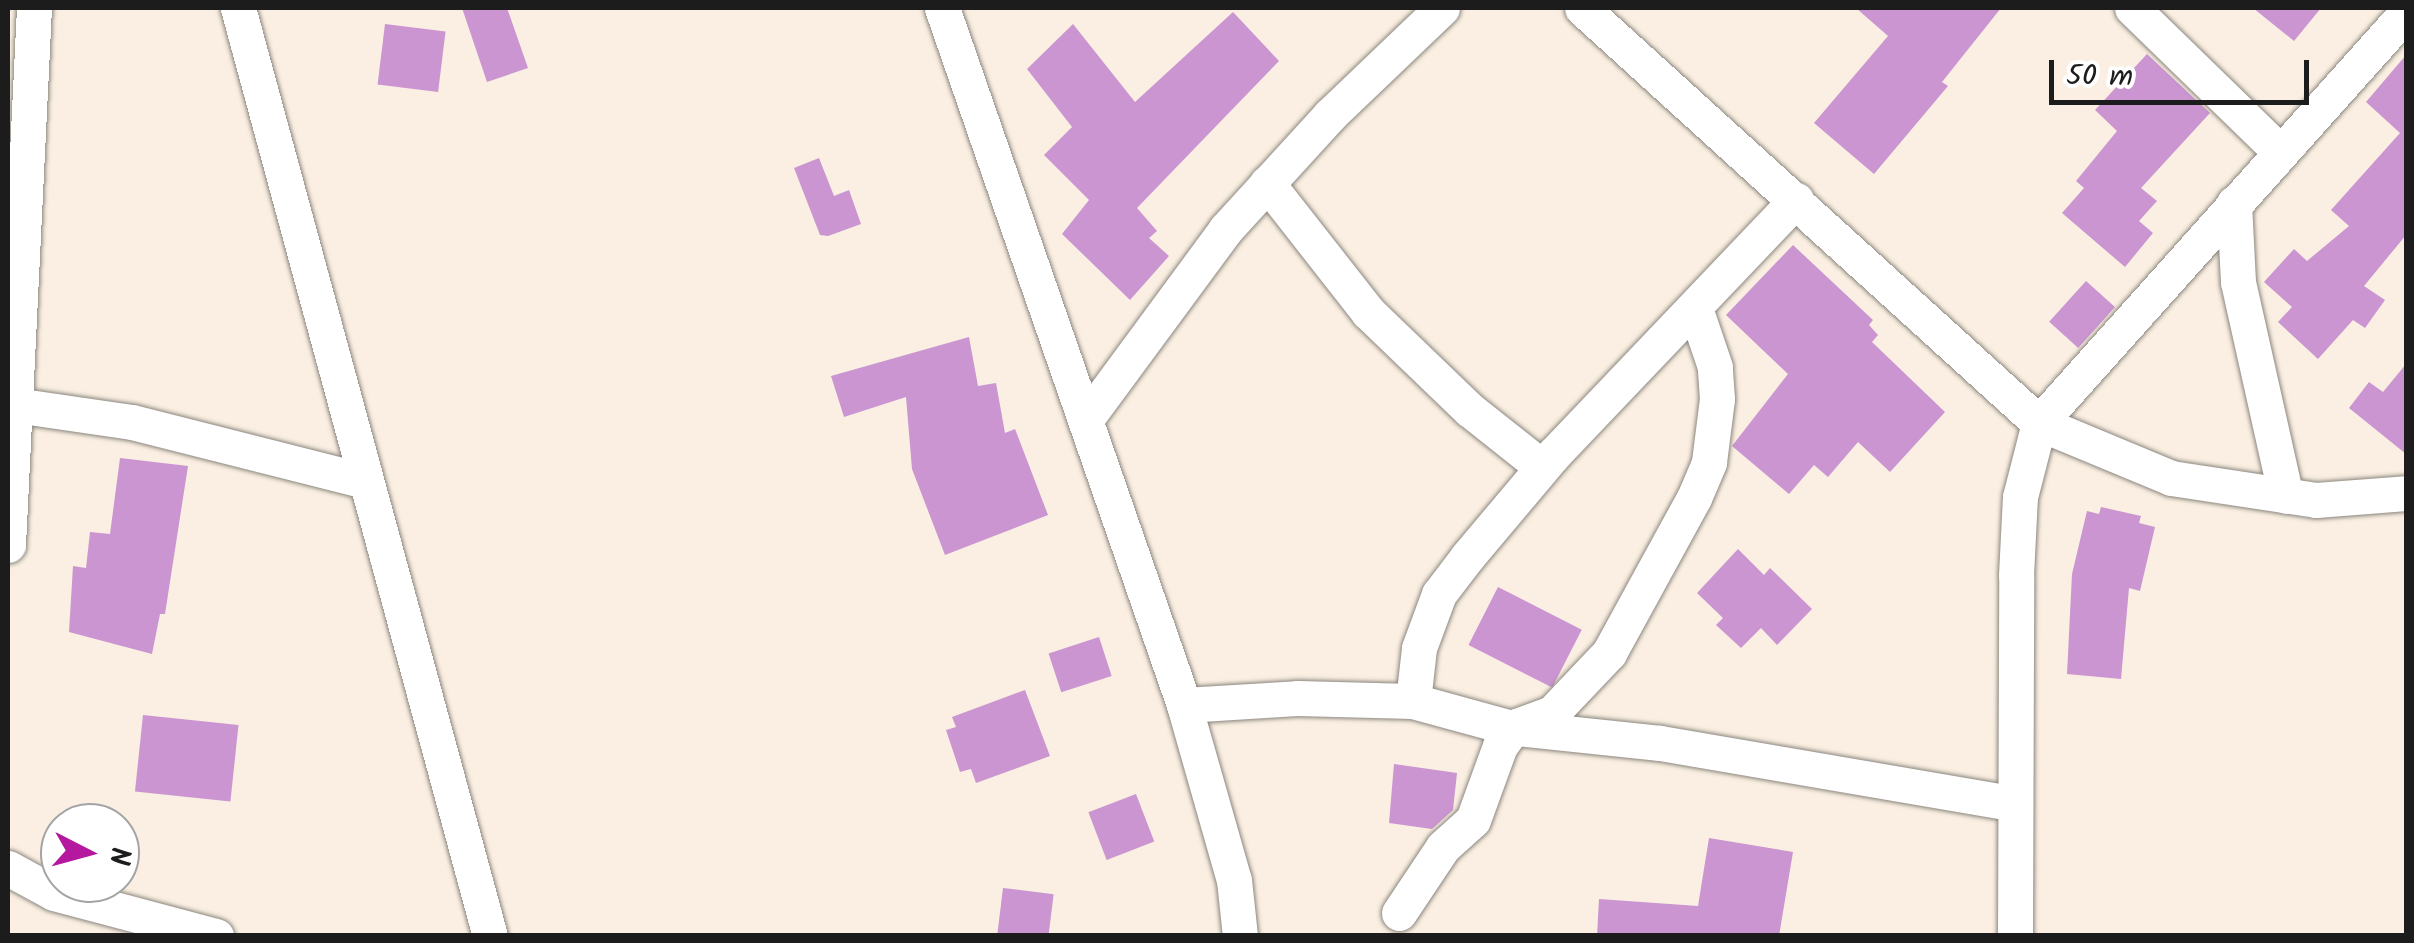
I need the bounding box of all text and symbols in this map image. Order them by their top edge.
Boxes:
scale bar [2054,40,2314,102]
text: 50 m [2066,53,2133,101]
north arrow [40,803,140,903]
text: N [95,845,142,867]

